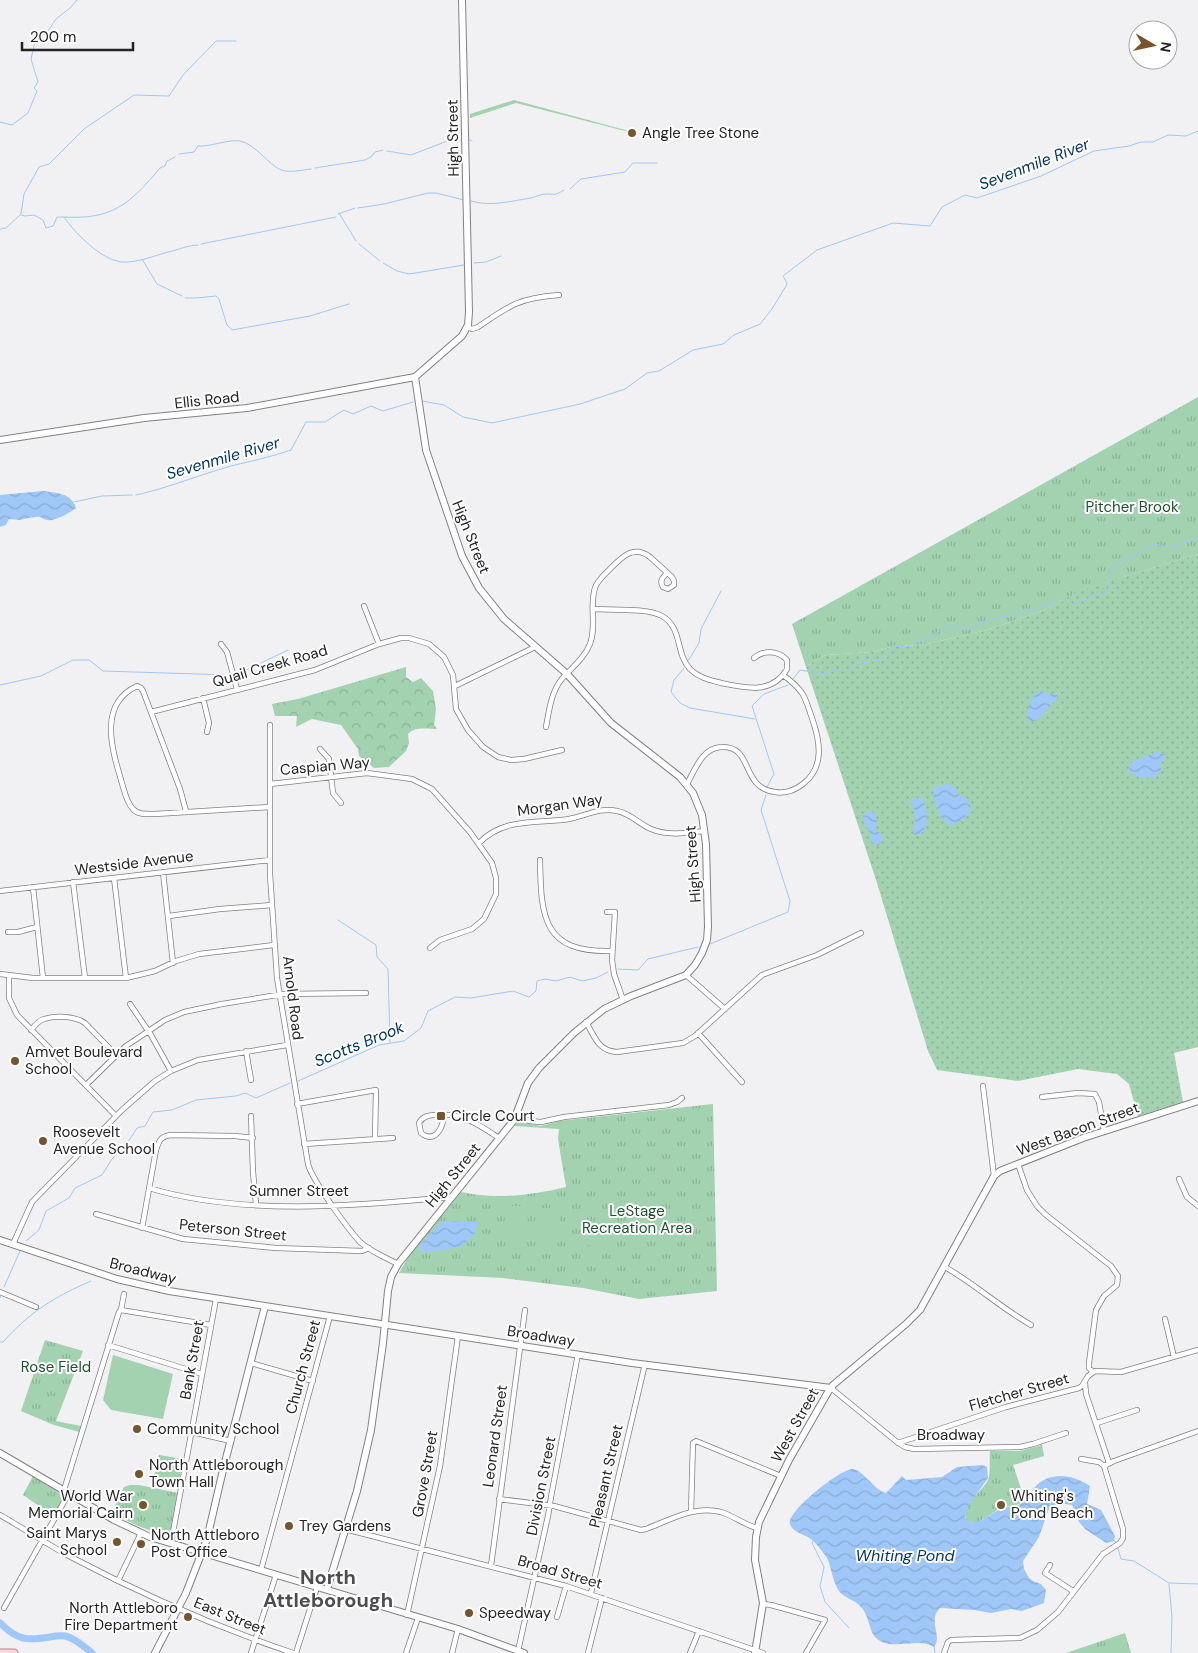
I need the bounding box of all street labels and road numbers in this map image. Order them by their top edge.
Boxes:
street label: High Street [442,99,464,177]
street label: Ellis Road [174,387,240,413]
street label: High Street [447,497,495,577]
street label: Quail Creek Road [210,640,330,692]
street label: Caspian Way [279,752,371,780]
street label: Morgan Way [516,789,605,821]
street label: High Street [680,825,706,903]
street label: Westside Avenue [74,846,194,880]
street label: Arnold Road [278,955,308,1041]
street label: West Bacon Street [1014,1097,1142,1160]
street label: High Street [421,1139,485,1211]
street label: Sumner Street [249,1181,349,1201]
street label: Peterson Street [178,1214,288,1246]
street label: Broadway [107,1253,179,1289]
street label: Church Street [281,1317,325,1416]
street label: Bank Street [175,1319,209,1401]
street label: Broadway [506,1321,577,1351]
street label: Fletcher Street [967,1368,1071,1416]
street label: Leonard Street [478,1384,512,1488]
street label: West Street [766,1384,824,1466]
street label: Pleasant Street [584,1422,628,1530]
street label: Broadway [917,1425,986,1445]
street label: Grove Street [408,1429,442,1519]
street label: Division Street [522,1435,560,1537]
street label: Broad Street [515,1550,605,1594]
street label: East Street [191,1592,269,1640]

